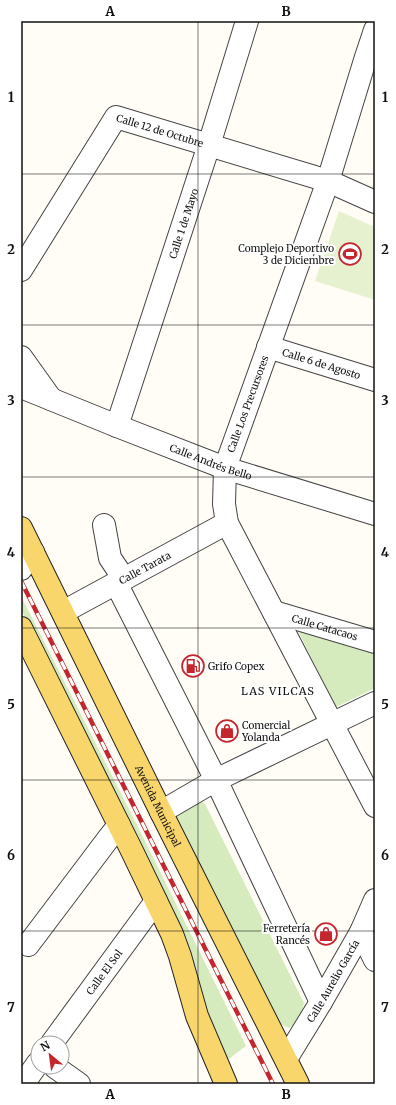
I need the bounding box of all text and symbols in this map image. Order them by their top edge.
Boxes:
text: A [104,3,115,20]
text: B [281,3,291,20]
text: 1 [8,89,14,106]
text: 1 [382,89,388,106]
street label: Calle 12 de Octubre [115,111,205,150]
street label: Calle 1 de Mayo [166,187,201,260]
text: 2 [7,241,15,258]
sports icon: Complejo Deportivo 3 de Diciembre [337,241,363,267]
text: 2 [381,241,389,258]
place label: Complejo Deportivo 3 de Diciembre [238,242,334,267]
street label: Calle 6 de Agosto [281,345,362,382]
street label: Calle Los Precursores [224,354,272,454]
text: 3 [7,392,15,409]
text: 3 [381,392,389,409]
street label: Calle Andrés Bello [168,441,254,482]
text: 4 [7,544,16,561]
text: 4 [381,544,390,561]
street label: Calle Tarata [117,548,173,587]
street label: Calle Catacaos [290,611,359,643]
fuel station icon: Grifo Copex [180,653,206,679]
place label: Grifo Copex [208,660,265,673]
district label: LAS VILCAS [241,684,315,698]
text: 5 [7,696,15,713]
text: 5 [381,696,389,713]
shop icon: Comercial Yolanda [214,718,240,744]
place label: Comercial Yolanda [241,719,290,744]
street label: Avenida Municipal [132,762,184,849]
text: 6 [7,847,15,864]
text: 6 [381,847,389,864]
shop icon: Ferretería Rancés [313,921,339,947]
place label: Ferretería Rancés [263,922,311,947]
street label: Calle Aurelio García [304,937,362,1025]
street label: Calle El Sol [83,947,125,997]
text: 7 [7,999,15,1016]
text: 7 [381,999,389,1016]
north arrow [30,1035,70,1075]
text: N [38,1038,53,1054]
text: A [104,1086,115,1103]
text: B [281,1086,291,1103]

